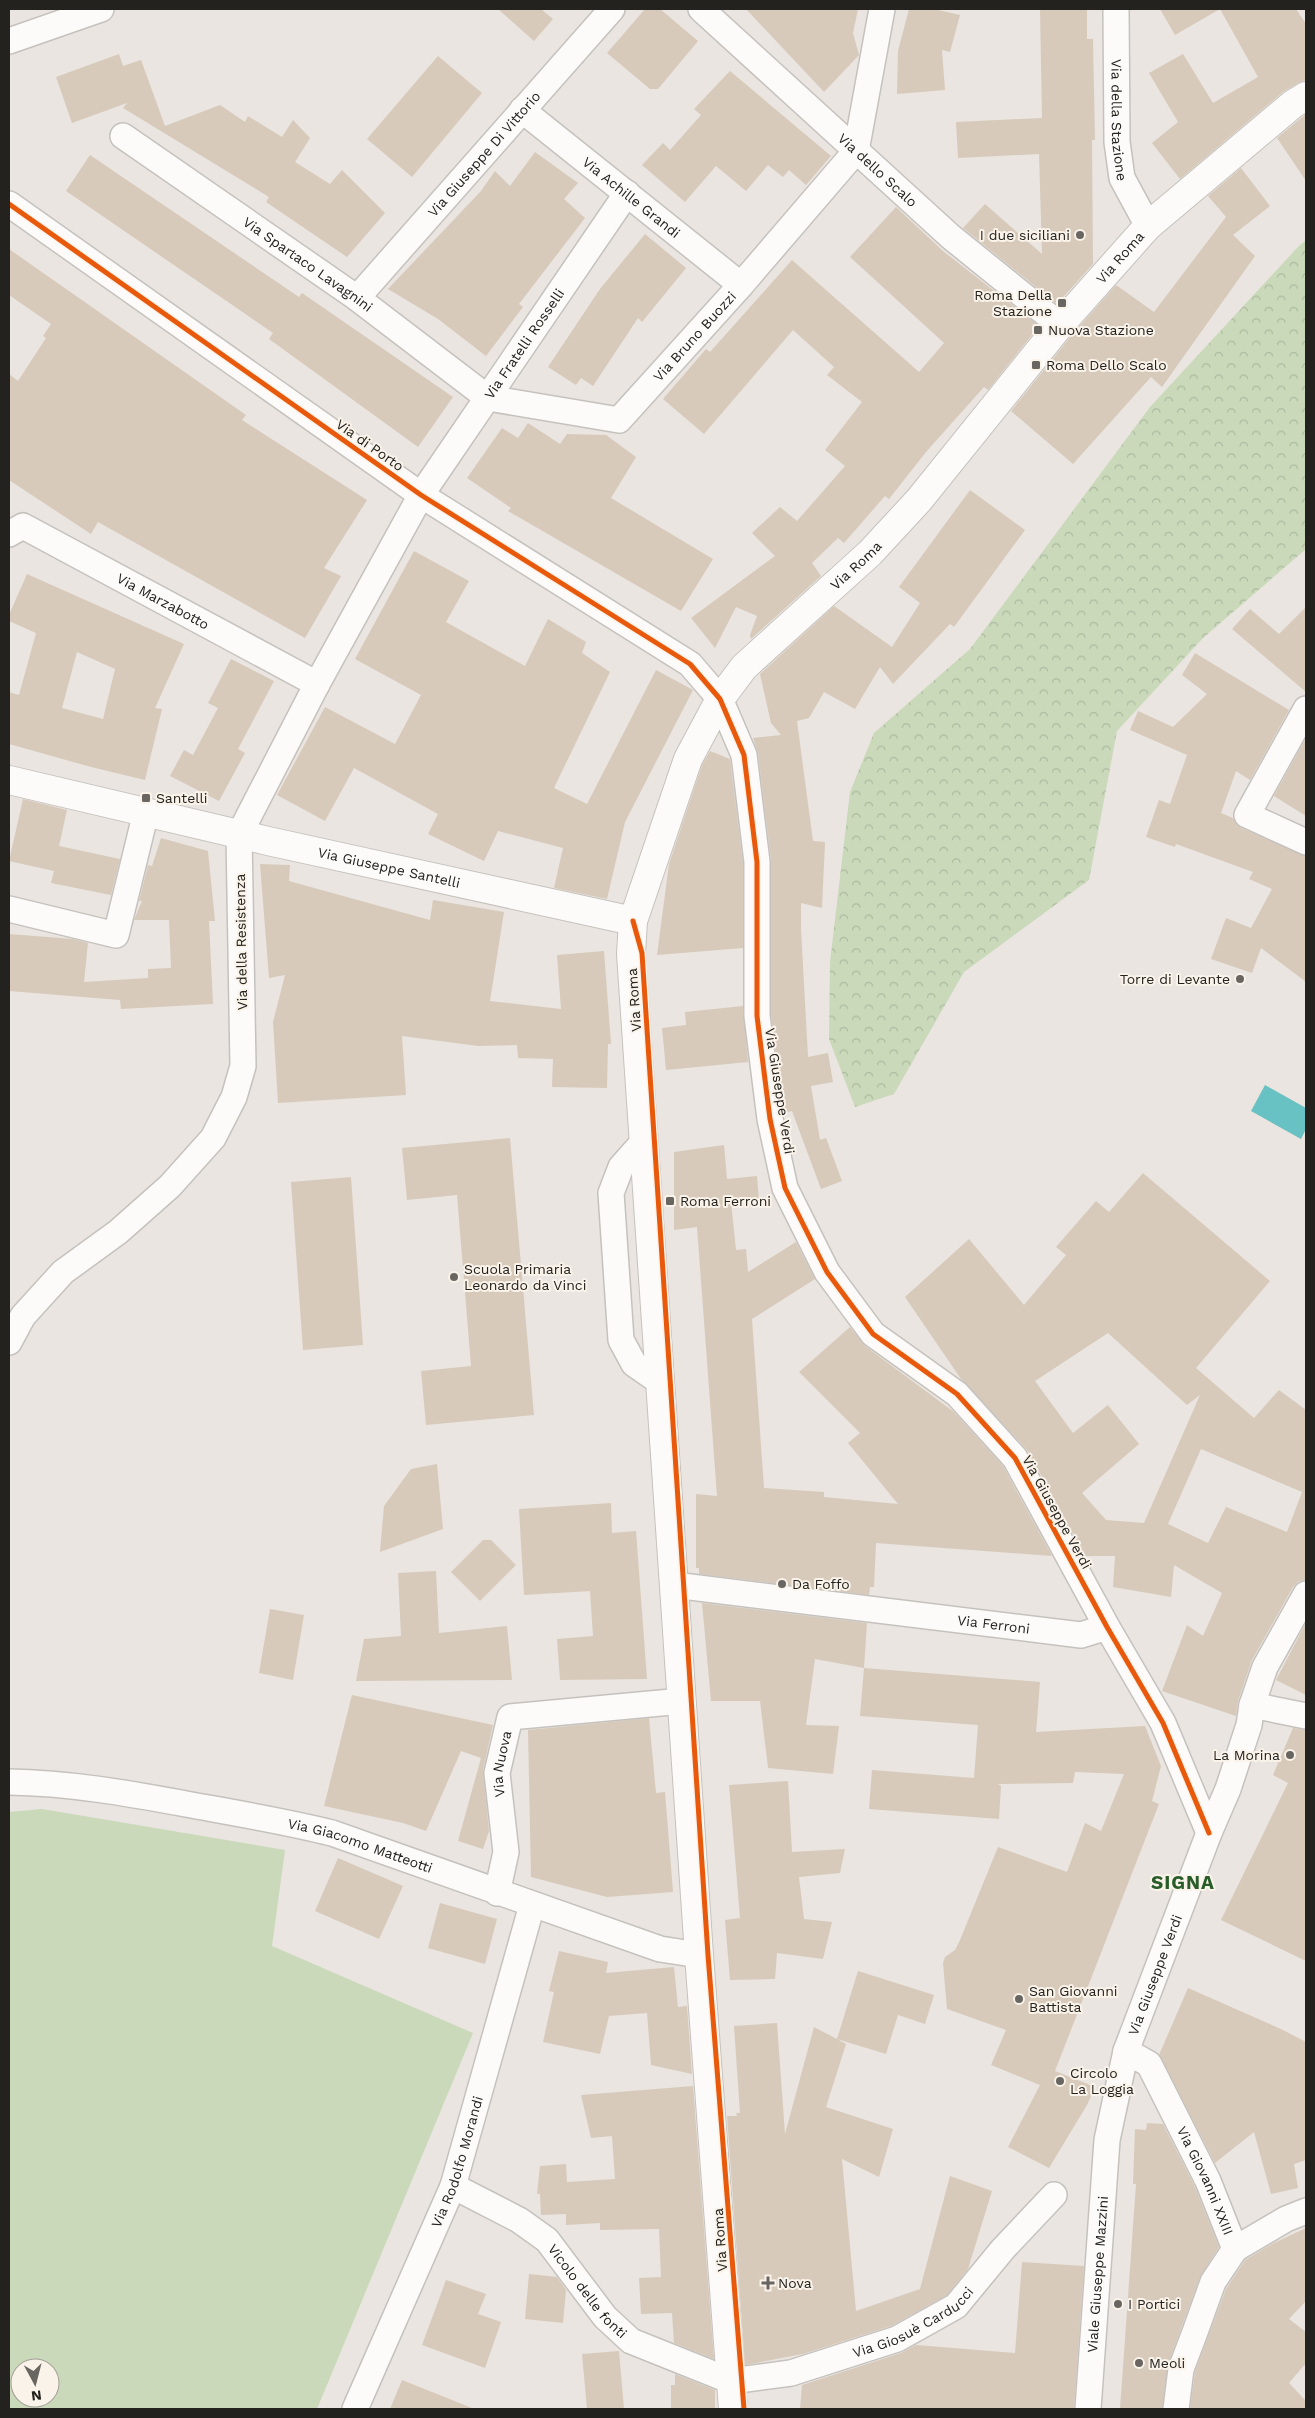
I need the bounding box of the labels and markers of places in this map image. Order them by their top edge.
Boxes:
place label: I due siciliani [980,227,1070,243]
marker: I due siciliani [1074,229,1086,241]
place label: Roma Della Stazione [974,287,1052,319]
marker: Roma Della Stazione [1056,297,1068,309]
place label: Nuova Stazione [1048,322,1154,338]
marker: Nuova Stazione [1032,324,1044,336]
place label: Roma Dello Scalo [1046,357,1167,373]
marker: Roma Dello Scalo [1030,359,1042,371]
place label: Santelli [156,790,208,806]
marker: Santelli [140,792,152,804]
place label: Torre di Levante [1120,971,1230,987]
marker: Torre di Levante [1234,973,1246,985]
place label: Roma Ferroni [680,1193,771,1209]
marker: Roma Ferroni [664,1195,676,1207]
place label: Scuola Primaria Leonardo da Vinci [464,1261,586,1293]
marker: Scuola Primaria Leonardo da Vinci [448,1271,460,1283]
place label: Da Foffo [792,1576,850,1592]
marker: Da Foffo [776,1578,788,1590]
place label: La Morina [1213,1747,1280,1763]
marker: La Morina [1284,1749,1296,1761]
place label: San Giovanni Battista [1029,1983,1118,2015]
marker: San Giovanni Battista [1013,1993,1025,2005]
place label: Circolo La Loggia [1070,2065,1134,2097]
marker: Circolo La Loggia [1054,2075,1066,2087]
place label: Nova [778,2275,812,2291]
marker: Nova [762,2277,774,2289]
place label: I Portici [1128,2296,1180,2312]
marker: I Portici [1112,2298,1124,2310]
place label: Meoli [1149,2355,1185,2371]
marker: Meoli [1133,2357,1145,2369]

